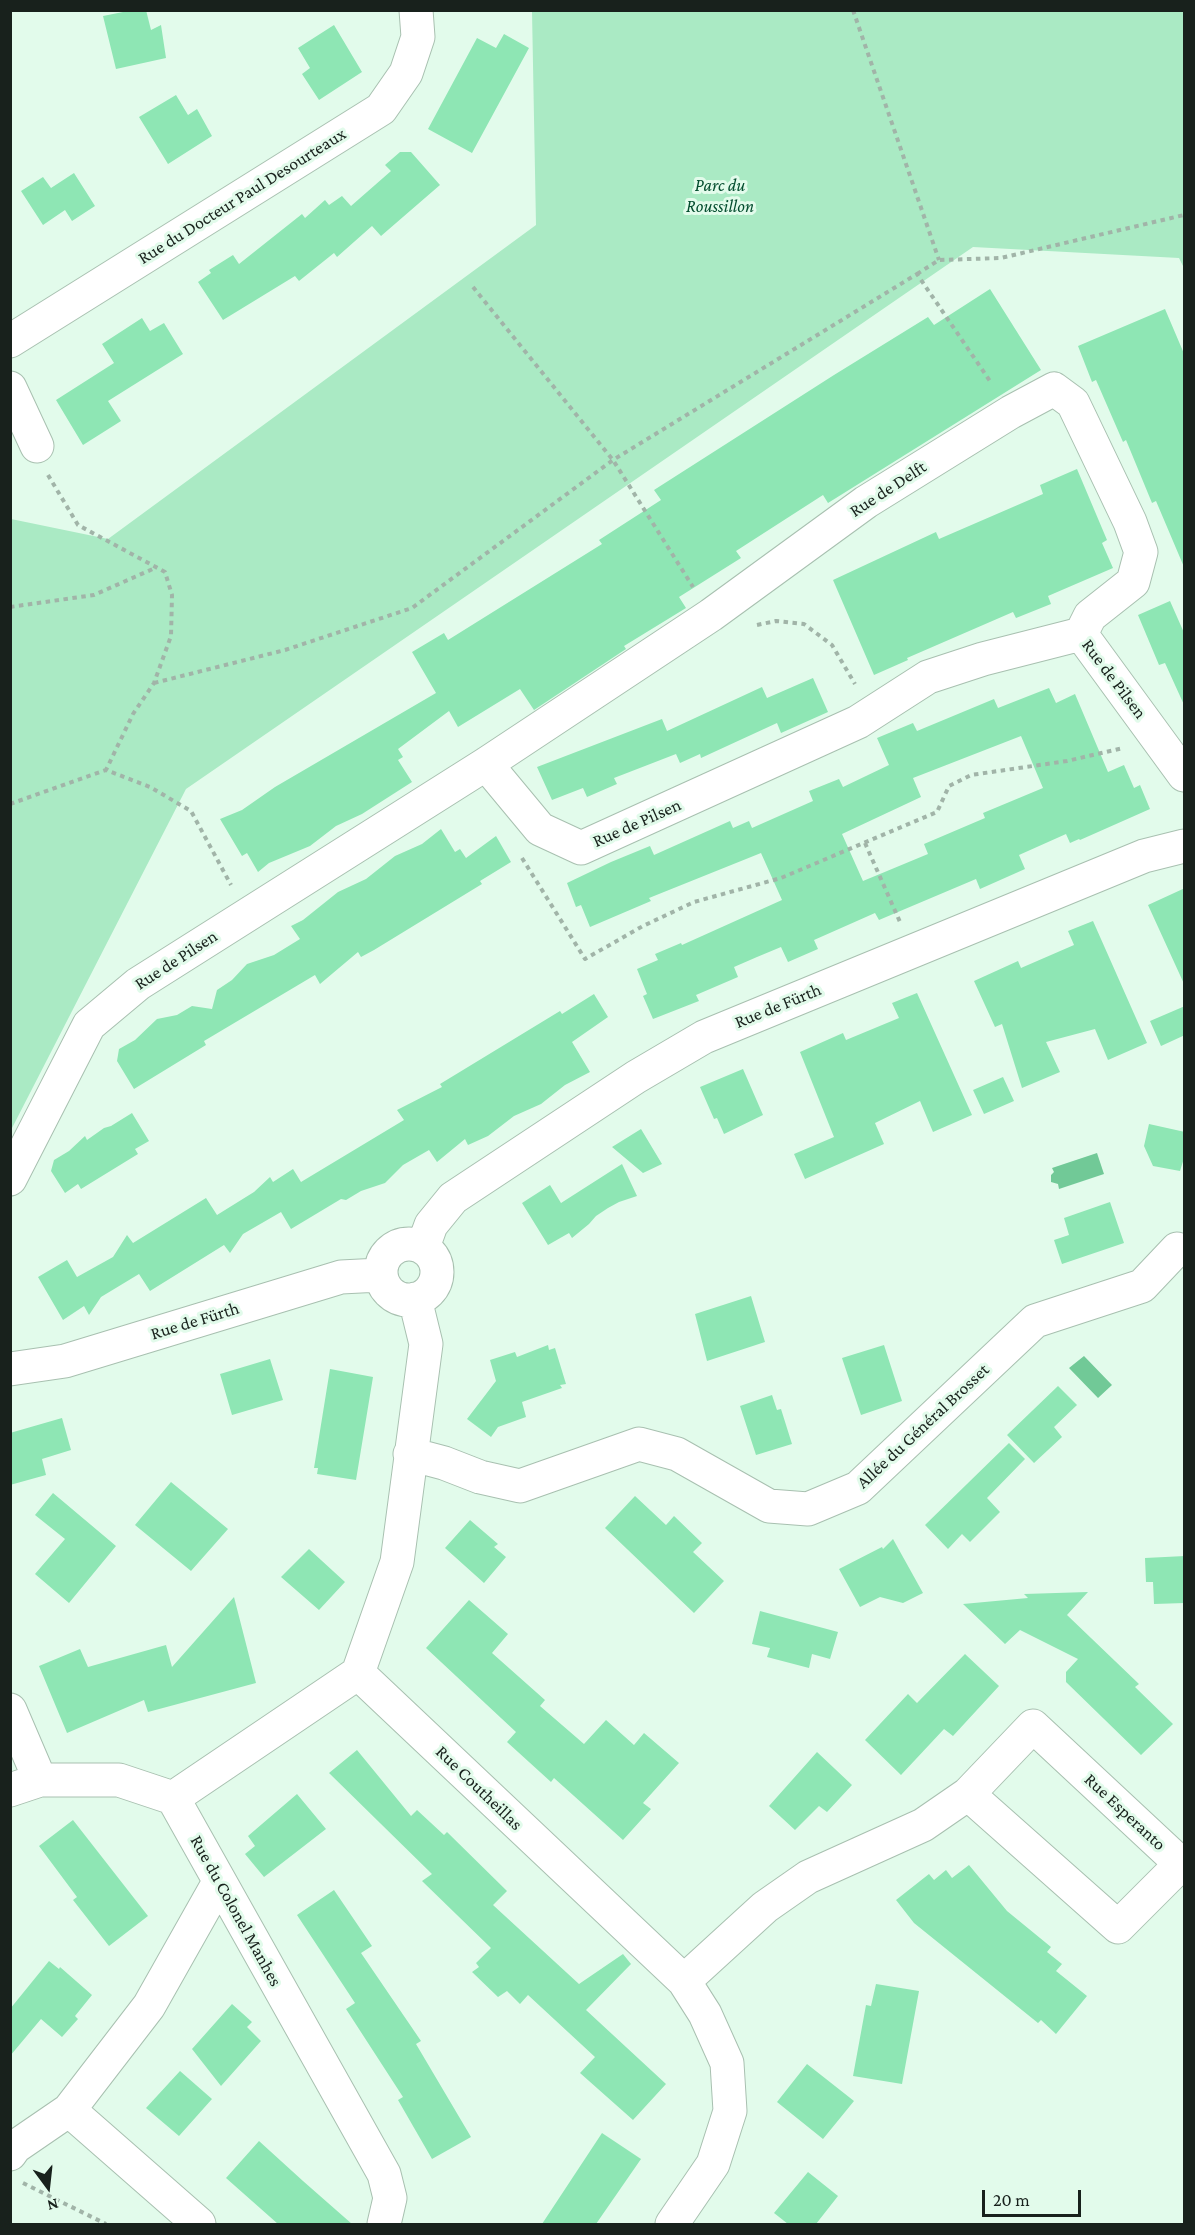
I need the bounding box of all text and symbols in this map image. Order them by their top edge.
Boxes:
street label: Rue du Docteur Paul Desourteaux [134,123,350,269]
park label: Parc du Roussillon [686,174,754,216]
street label: Rue de Delft [846,456,930,522]
street label: Rue de Pilsen [1077,635,1151,723]
street label: Rue de Pilsen [589,794,685,852]
street label: Rue de Pilsen [131,925,221,995]
street label: Rue de Fürth [732,979,824,1033]
street label: Rue de Fürth [148,1297,242,1345]
street label: Allée du Général Brosset [852,1359,994,1493]
street label: Rue Coutheillas [431,1741,527,1835]
street label: Rue Esperanto [1080,1769,1170,1855]
street label: Rue du Colonel Manhes [185,1832,287,1990]
north arrow [18,2157,78,2217]
scale bar [985,2178,1084,2216]
text: 20 m [993,2190,1030,2210]
text: N [45,2195,60,2214]

